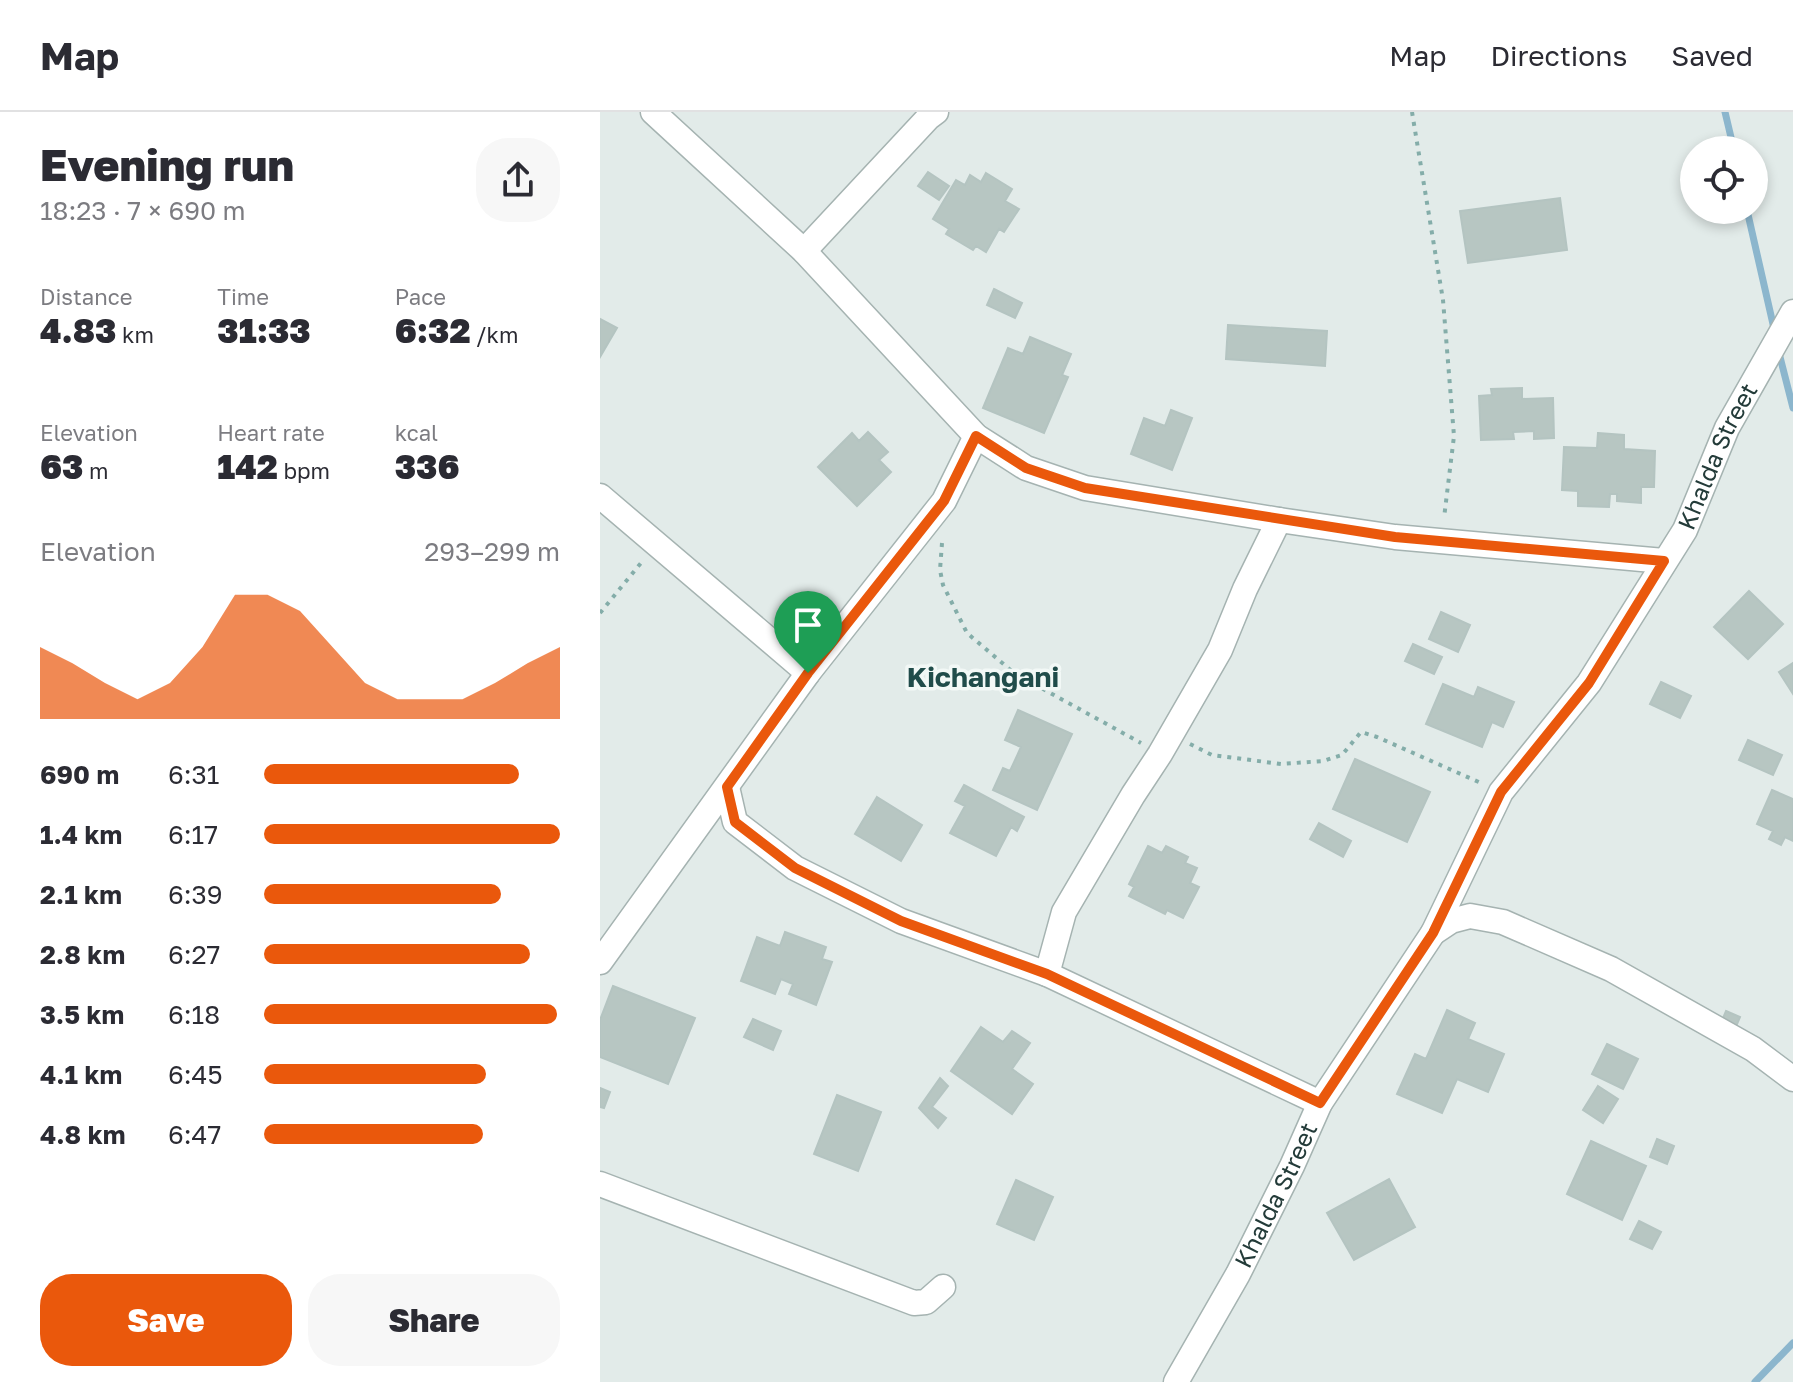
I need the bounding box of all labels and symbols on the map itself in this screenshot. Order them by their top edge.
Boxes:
street label: Khalda Street [1671,378,1763,534]
pin [774,591,842,673]
district label: Kichangani [907,660,1059,693]
street label: Khalda Street [1228,1118,1322,1272]

